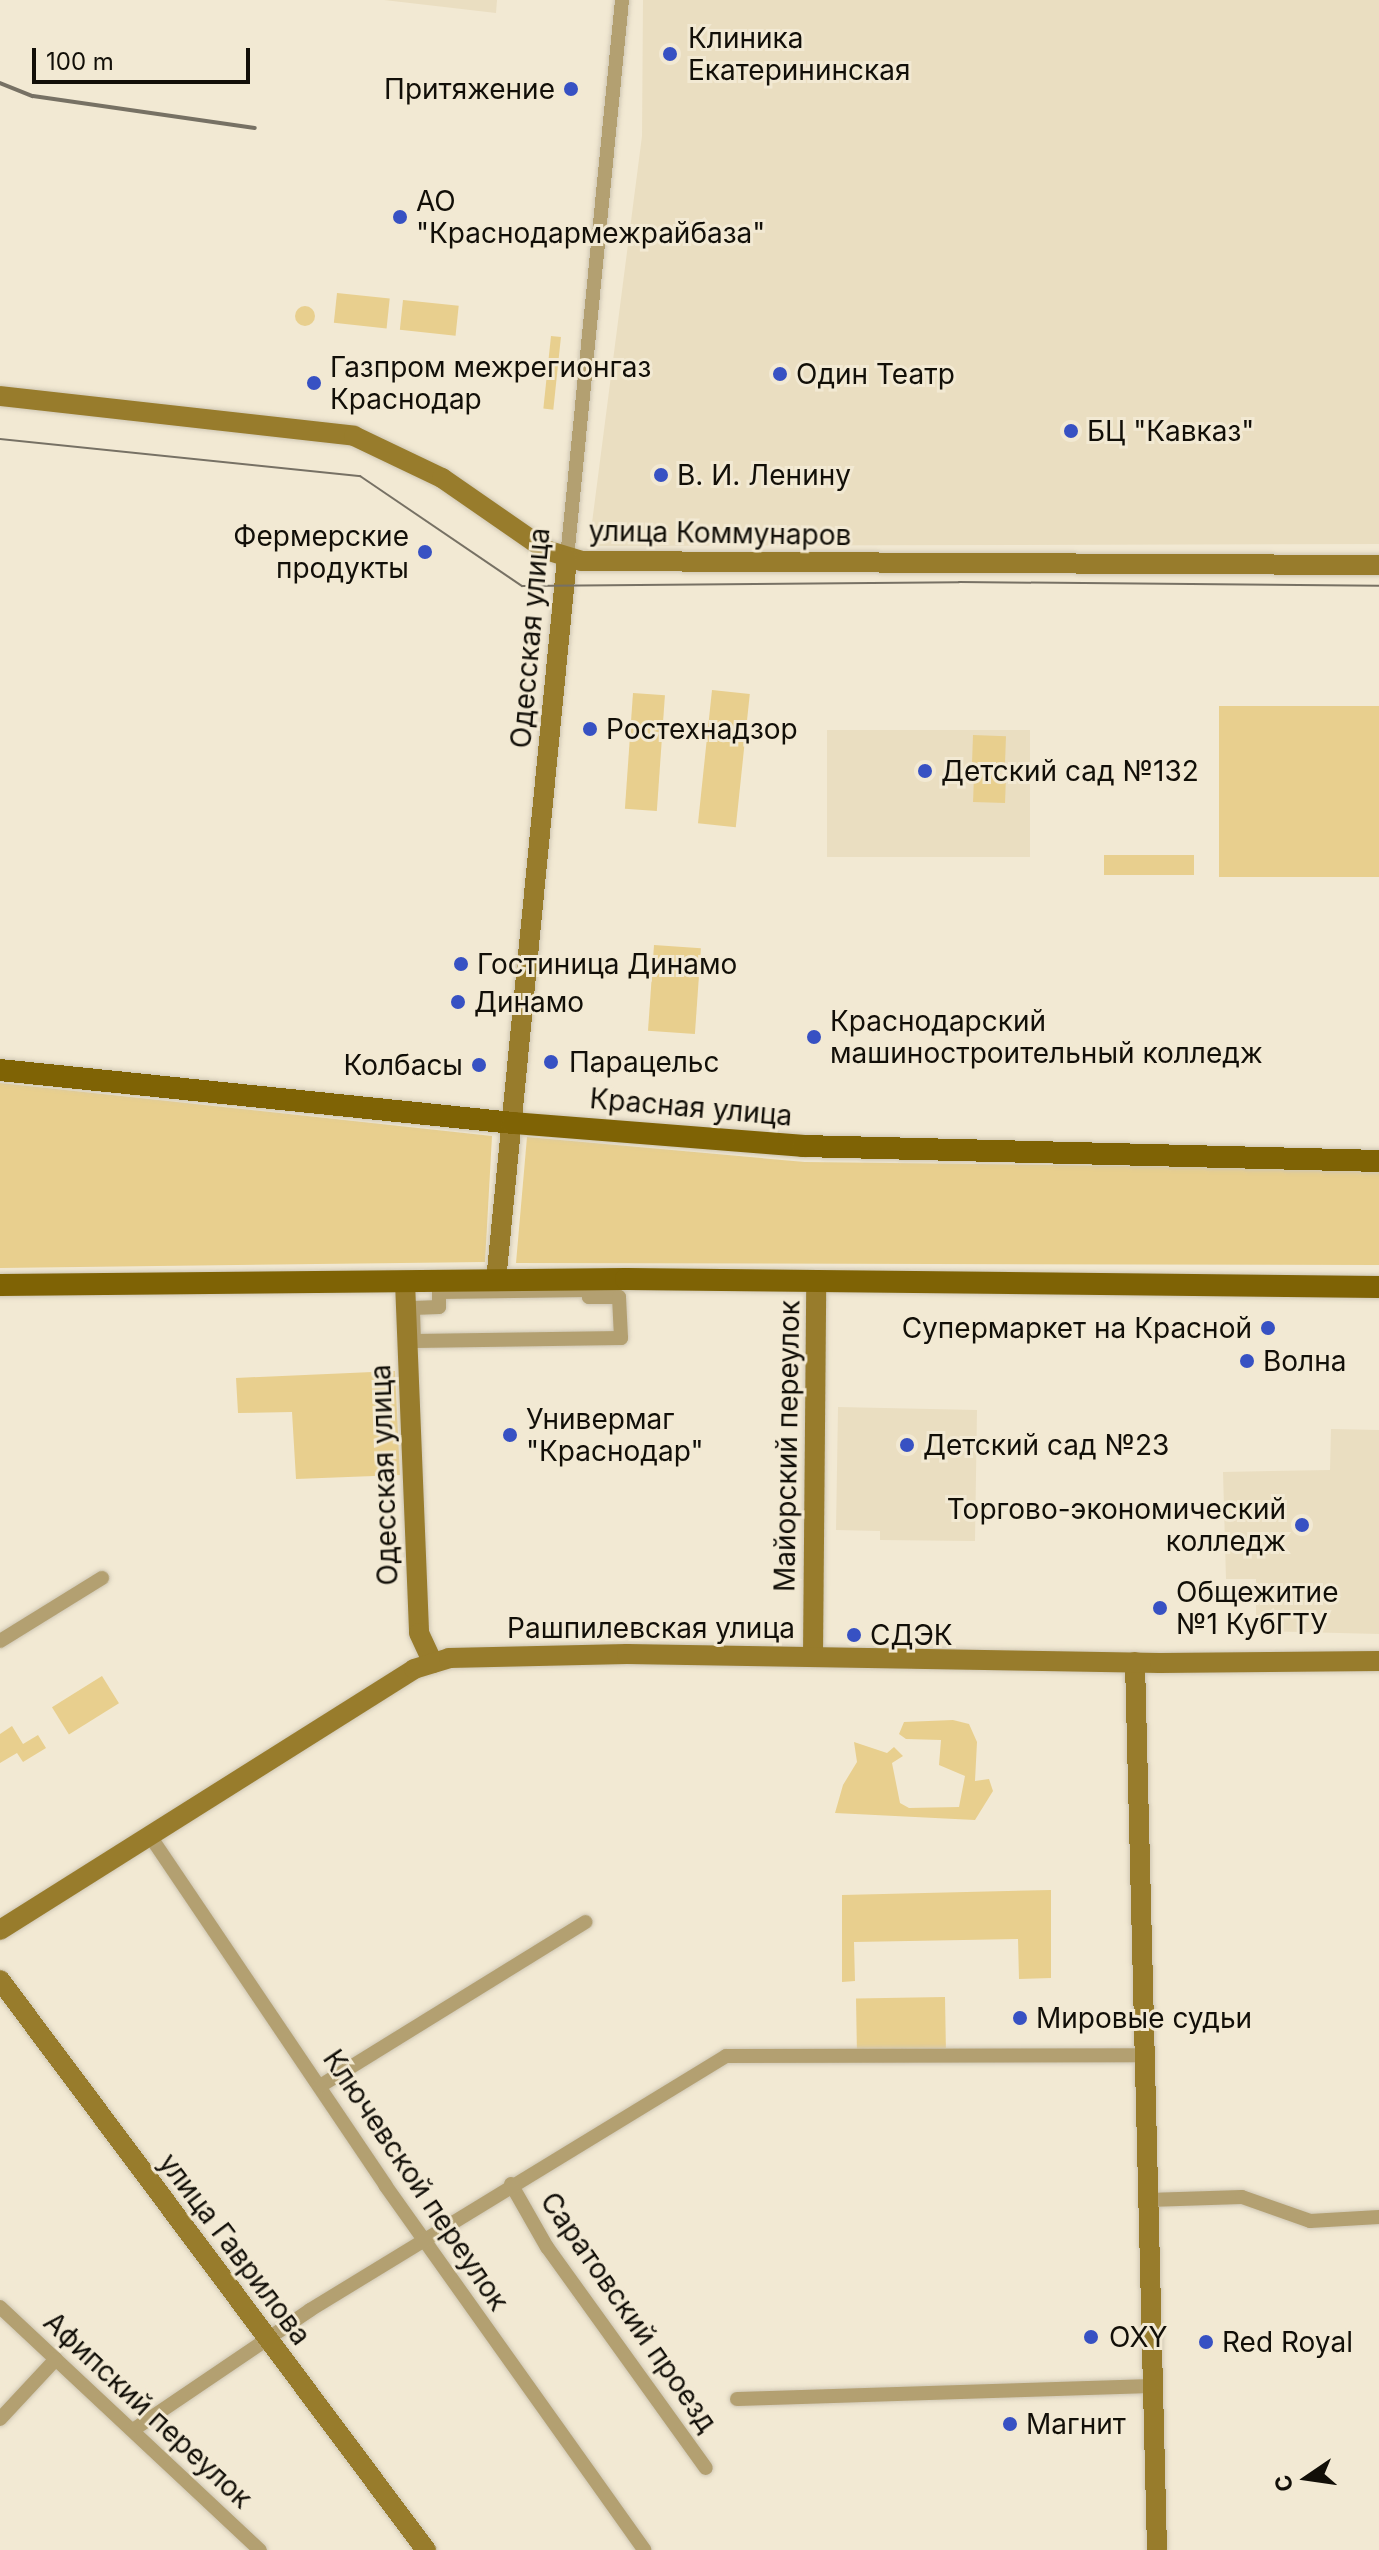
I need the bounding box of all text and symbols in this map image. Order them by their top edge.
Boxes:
place label: Клиника Екатерининская [688,21,910,87]
scale bar [36,32,254,82]
marker: Клиника Екатерининская [659,43,681,65]
text: 100 m [46,47,114,76]
place label: Притяжение [384,72,555,106]
marker: Притяжение [562,80,580,98]
place label: АО "Краснодармежрайбаза" [416,184,765,250]
marker: АО "Краснодармежрайбаза" [391,208,409,226]
place label: Газпром межрегионгаз Краснодар [330,350,651,416]
place label: Один Театр [796,357,955,391]
marker: Один Театр [771,365,789,383]
marker: Газпром межрегионгаз Краснодар [305,374,323,392]
place label: БЦ "Кавказ" [1087,414,1254,448]
marker: БЦ "Кавказ" [1062,422,1080,440]
place label: В. И. Ленину [677,458,851,492]
marker: В. И. Ленину [652,466,670,484]
street label: улица Коммунаров [588,514,852,552]
place label: Фермерские продукты [233,519,409,585]
street label: Одесская улица [504,526,556,750]
marker: Фермерские продукты [416,543,434,561]
place label: Ростехнадзор [606,712,798,746]
marker: Ростехнадзор [581,720,599,738]
place label: Детский сад №132 [941,754,1199,788]
marker: Детский сад №132 [916,762,934,780]
place label: Гостиница Динамо [477,947,737,981]
marker: Гостиница Динамо [452,955,470,973]
place label: Динамо [474,985,584,1019]
marker: Динамо [449,993,467,1011]
place label: Краснодарский машиностроительный колледж [830,1004,1263,1070]
marker: Краснодарский машиностроительный колледж [805,1028,823,1046]
place label: Парацельс [569,1045,719,1079]
place label: Колбасы [343,1048,463,1082]
marker: Парацельс [540,1051,562,1073]
marker: Колбасы [470,1056,488,1074]
street label: Красная улица [588,1081,794,1133]
street label: Майорский переулок [768,1300,806,1592]
place label: Супермаркет на Красной [902,1311,1252,1345]
marker: Супермаркет на Красной [1259,1319,1277,1337]
place label: Волна [1263,1344,1346,1378]
marker: Волна [1238,1352,1256,1370]
street label: Одесская улица [363,1364,405,1586]
place label: Универмаг "Краснодар" [526,1402,703,1468]
marker: Универмаг "Краснодар" [501,1426,519,1444]
place label: Детский сад №23 [923,1428,1169,1462]
marker: Детский сад №23 [898,1436,916,1454]
place label: Торгово-экономический колледж [947,1492,1286,1558]
marker: Торгово-экономический колледж [1293,1516,1311,1534]
place label: Общежитие №1 КубГТУ [1176,1575,1338,1641]
marker: Общежитие №1 КубГТУ [1151,1599,1169,1617]
street label: Рашпилевская улица [507,1611,795,1645]
place label: СДЭК [870,1618,953,1652]
marker: СДЭК [845,1626,863,1644]
place label: Мировые судьи [1036,2001,1252,2035]
marker: Мировые судьи [1011,2009,1029,2027]
street label: Ключевской переулок [316,2043,516,2317]
street label: улица Гаврилова [152,2147,318,2351]
street label: Саратовский проезд [534,2186,724,2438]
street label: Афипский переулок [37,2305,259,2515]
place label: OXY [1109,2320,1168,2354]
place label: Red Royal [1222,2325,1353,2359]
marker: OXY [1080,2326,1102,2348]
marker: Red Royal [1197,2333,1215,2351]
place label: Магнит [1026,2407,1126,2441]
marker: Магнит [1001,2415,1019,2433]
north arrow [1267,2438,1347,2518]
text: С [1269,2473,1298,2494]

